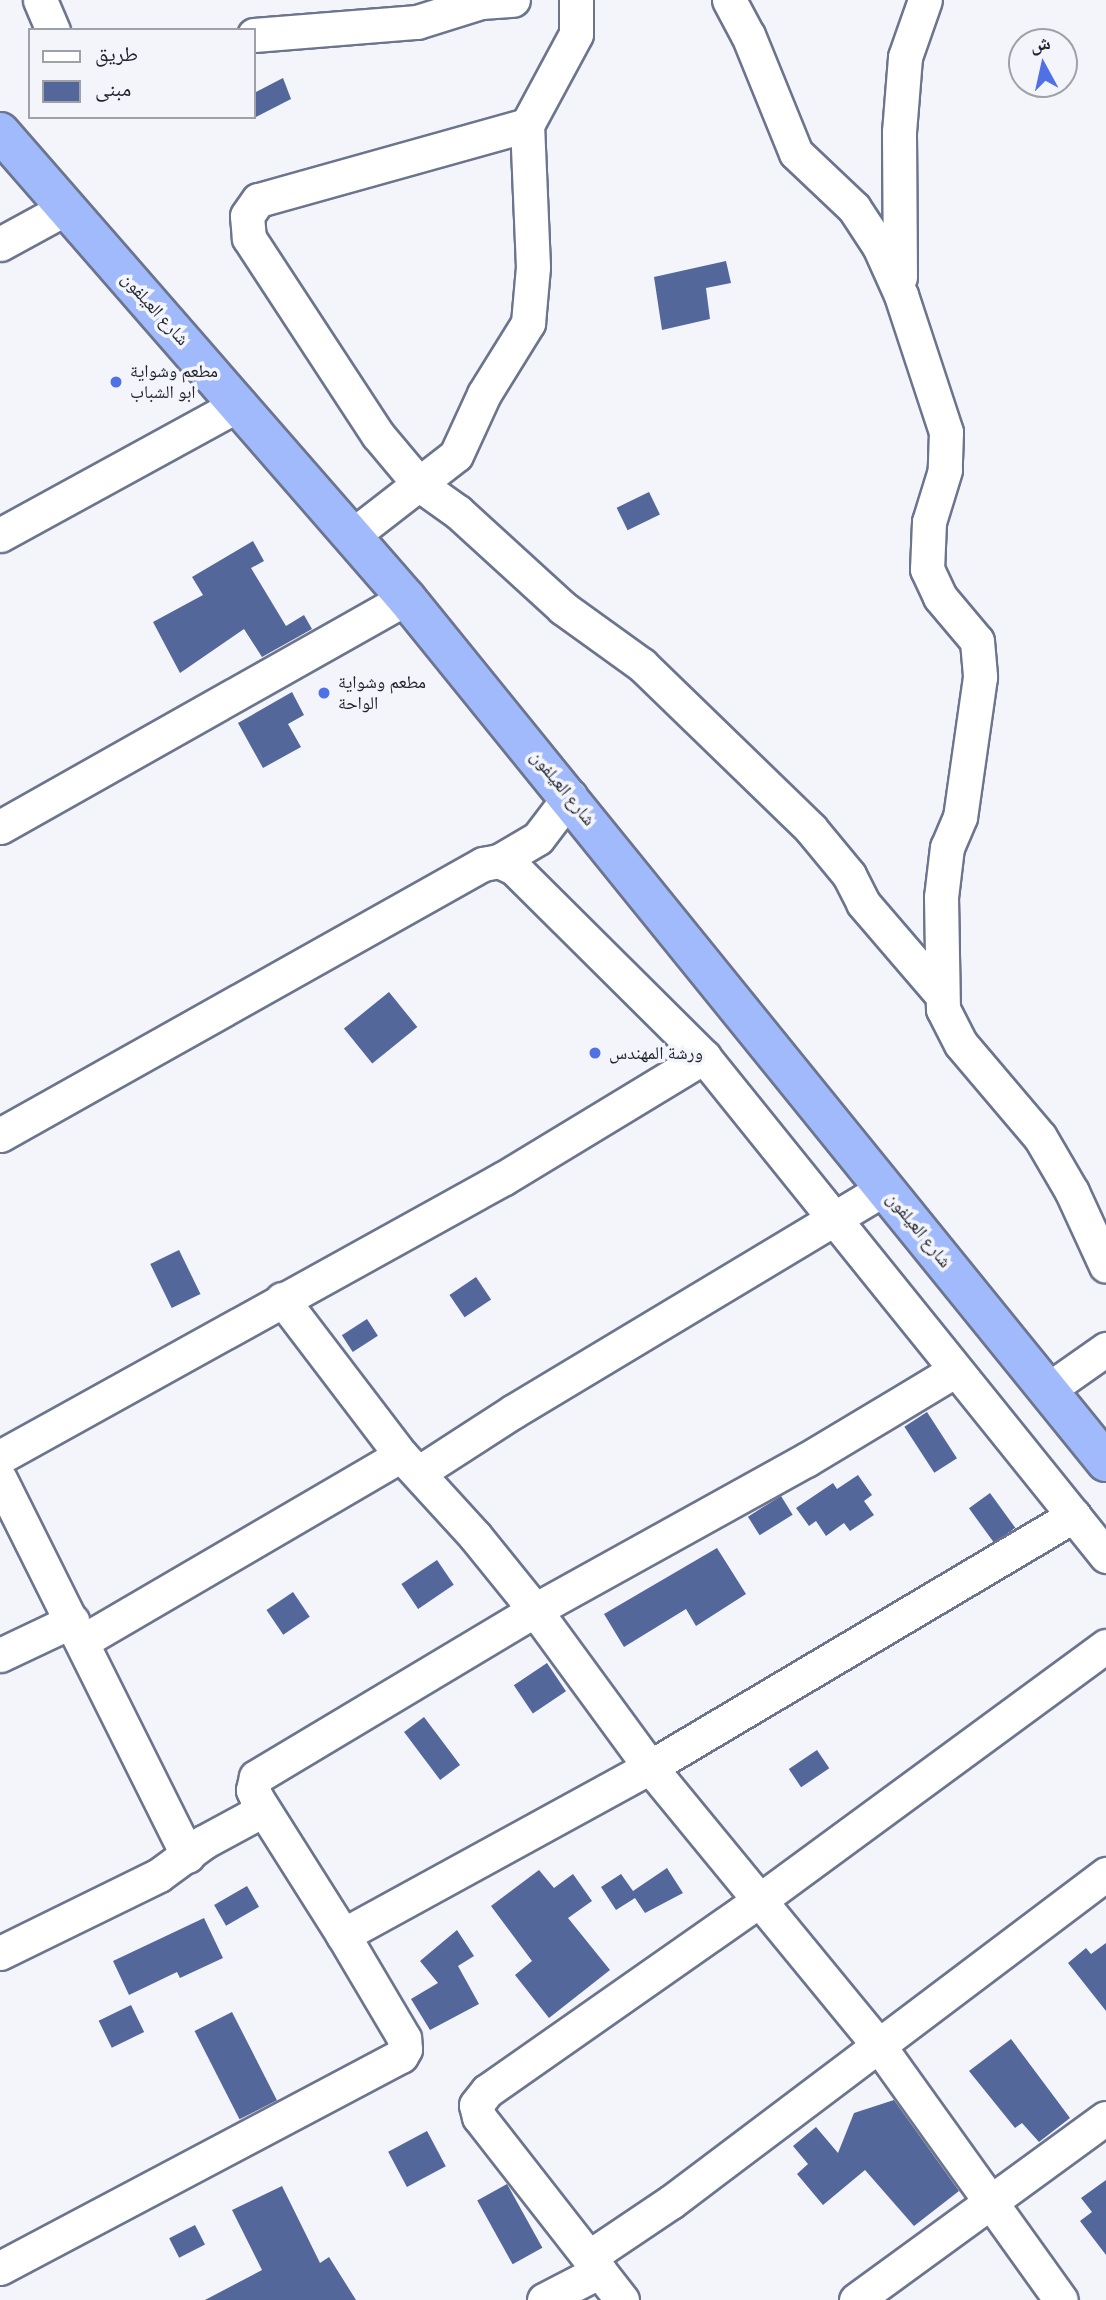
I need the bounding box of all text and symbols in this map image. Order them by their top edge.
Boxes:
legend [28,28,256,119]
north arrow [1008,28,1078,98]
text: ش [1029,31,1052,56]
text: طريق [95,41,138,67]
text: مبنى [95,76,131,102]
street label: شارع العيلفون [117,268,193,350]
place label: مطعم وشواية ابو الشباب [130,361,218,404]
marker: مطعم وشواية ابو الشباب [108,374,124,390]
place label: مطعم وشواية الواحة [338,672,426,714]
marker: مطعم وشواية الواحة [316,685,332,701]
street label: شارع العيلفون [526,746,600,830]
place label: ورشة المهندس [609,1042,703,1064]
marker: ورشة المهندس [587,1045,603,1061]
street label: شارع العيلفون [882,1188,956,1272]

